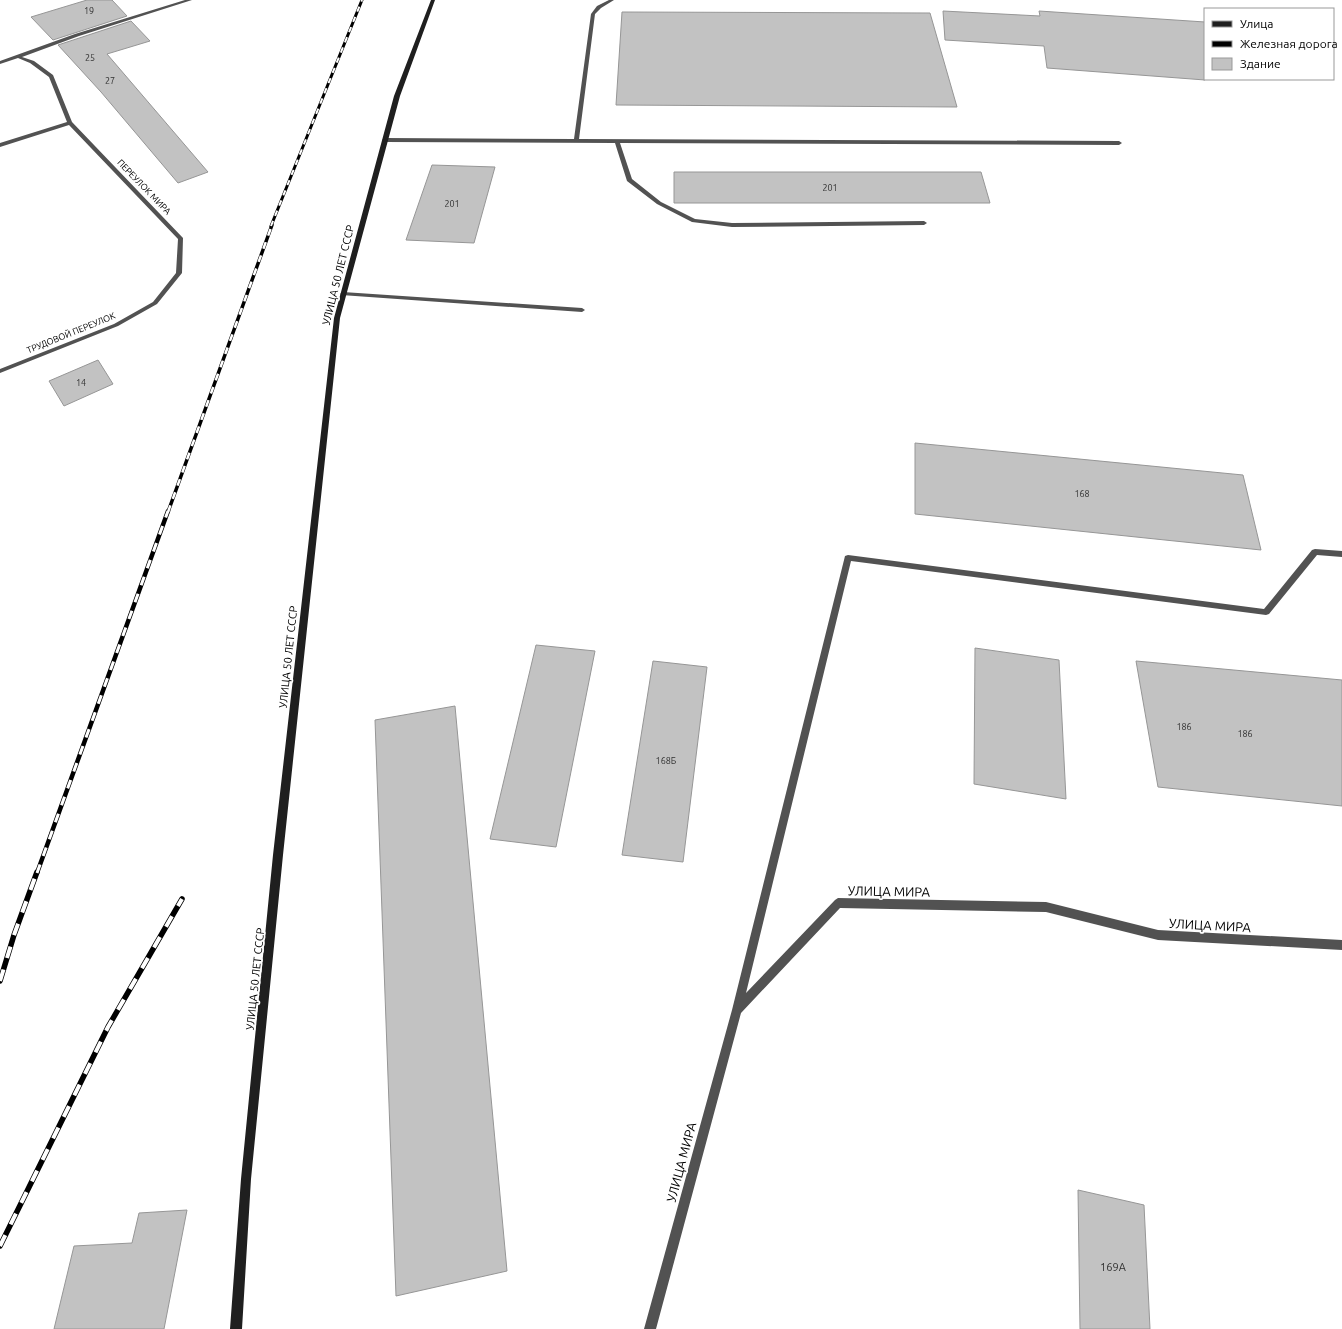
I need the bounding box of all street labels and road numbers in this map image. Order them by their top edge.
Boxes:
street label: ПЕРЕУЛОК МИРА [115,158,173,217]
street label: УЛИЦА 50 ЛЕТ СССР [320,223,356,326]
street label: ТРУДОВОЙ ПЕРЕУЛОК [25,310,117,355]
street label: УЛИЦА 50 ЛЕТ СССР [277,605,299,709]
street label: УЛИЦА МИРА [848,883,931,899]
street label: УЛИЦА МИРА [1169,916,1252,934]
street label: УЛИЦА 50 ЛЕТ СССР [244,927,266,1031]
street label: УЛИЦА МИРА [664,1120,699,1204]

